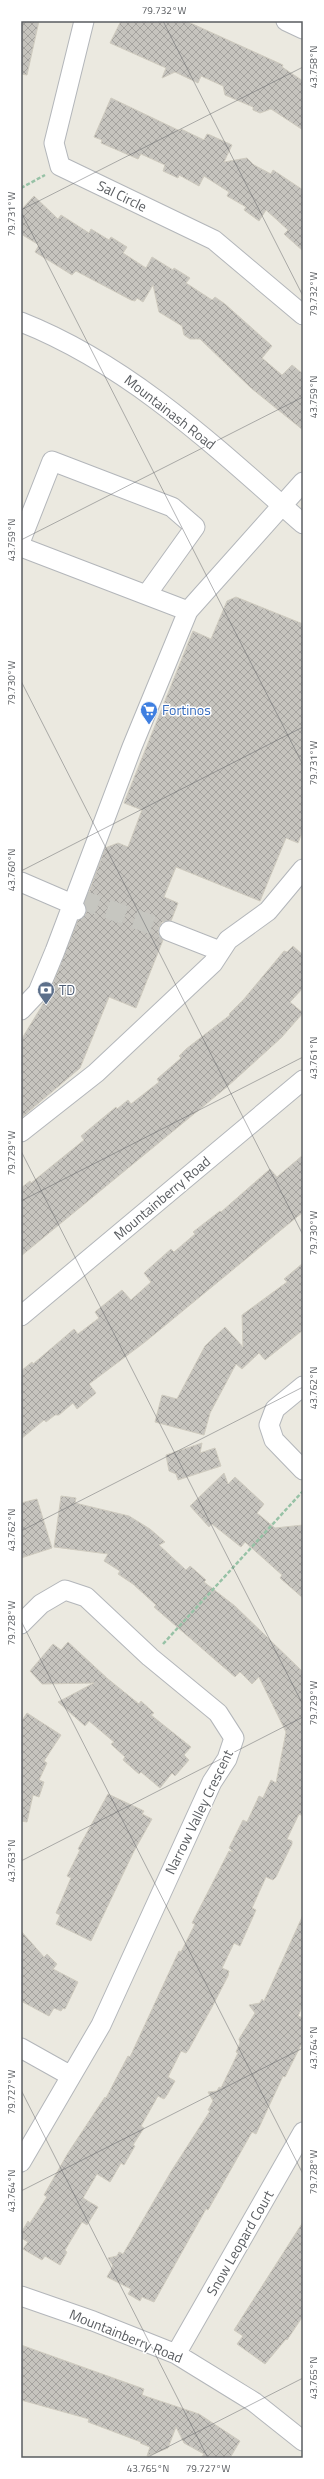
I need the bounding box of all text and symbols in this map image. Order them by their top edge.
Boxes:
text: 79.732°W [142,3,186,18]
text: 43.758°N [306,46,321,88]
street label: Sal Circle [94,175,151,217]
text: 79.731°W [4,192,19,236]
text: 79.732°W [306,272,321,316]
street label: Mountainash Road [120,369,220,454]
text: 43.759°N [306,376,321,418]
text: 43.759°N [4,519,19,561]
text: 79.730°W [4,661,19,705]
place label: Fortinos [162,699,211,720]
supermarket icon: Fortinos [139,700,159,725]
text: 79.731°W [306,741,321,785]
text: 43.760°N [4,849,19,891]
place label: TD [59,979,75,1000]
bank icon: TD [36,980,56,1005]
text: 43.761°N [306,1037,321,1079]
text: 79.729°W [4,1131,19,1175]
street label: Mountainberry Road [109,1151,215,1244]
text: 79.730°W [306,1211,321,1255]
text: 43.762°N [306,1367,321,1409]
text: 43.762°N [4,1509,19,1551]
text: 79.728°W [4,1601,19,1645]
text: 79.729°W [306,1681,321,1725]
street label: Narrow Valley Crescent [159,1746,238,1878]
text: 43.763°N [4,1840,19,1882]
text: 43.764°N [306,2027,321,2069]
text: 79.727°W [4,2070,19,2114]
text: 79.728°W [306,2150,321,2194]
text: 43.764°N [4,2170,19,2212]
street label: Snow Leopard Court [201,2186,278,2299]
street label: Mountainberry Road [66,2303,186,2368]
text: 43.765°N [306,2357,321,2399]
text: 43.765°N [127,2461,169,2476]
text: 79.727°W [186,2461,230,2476]

